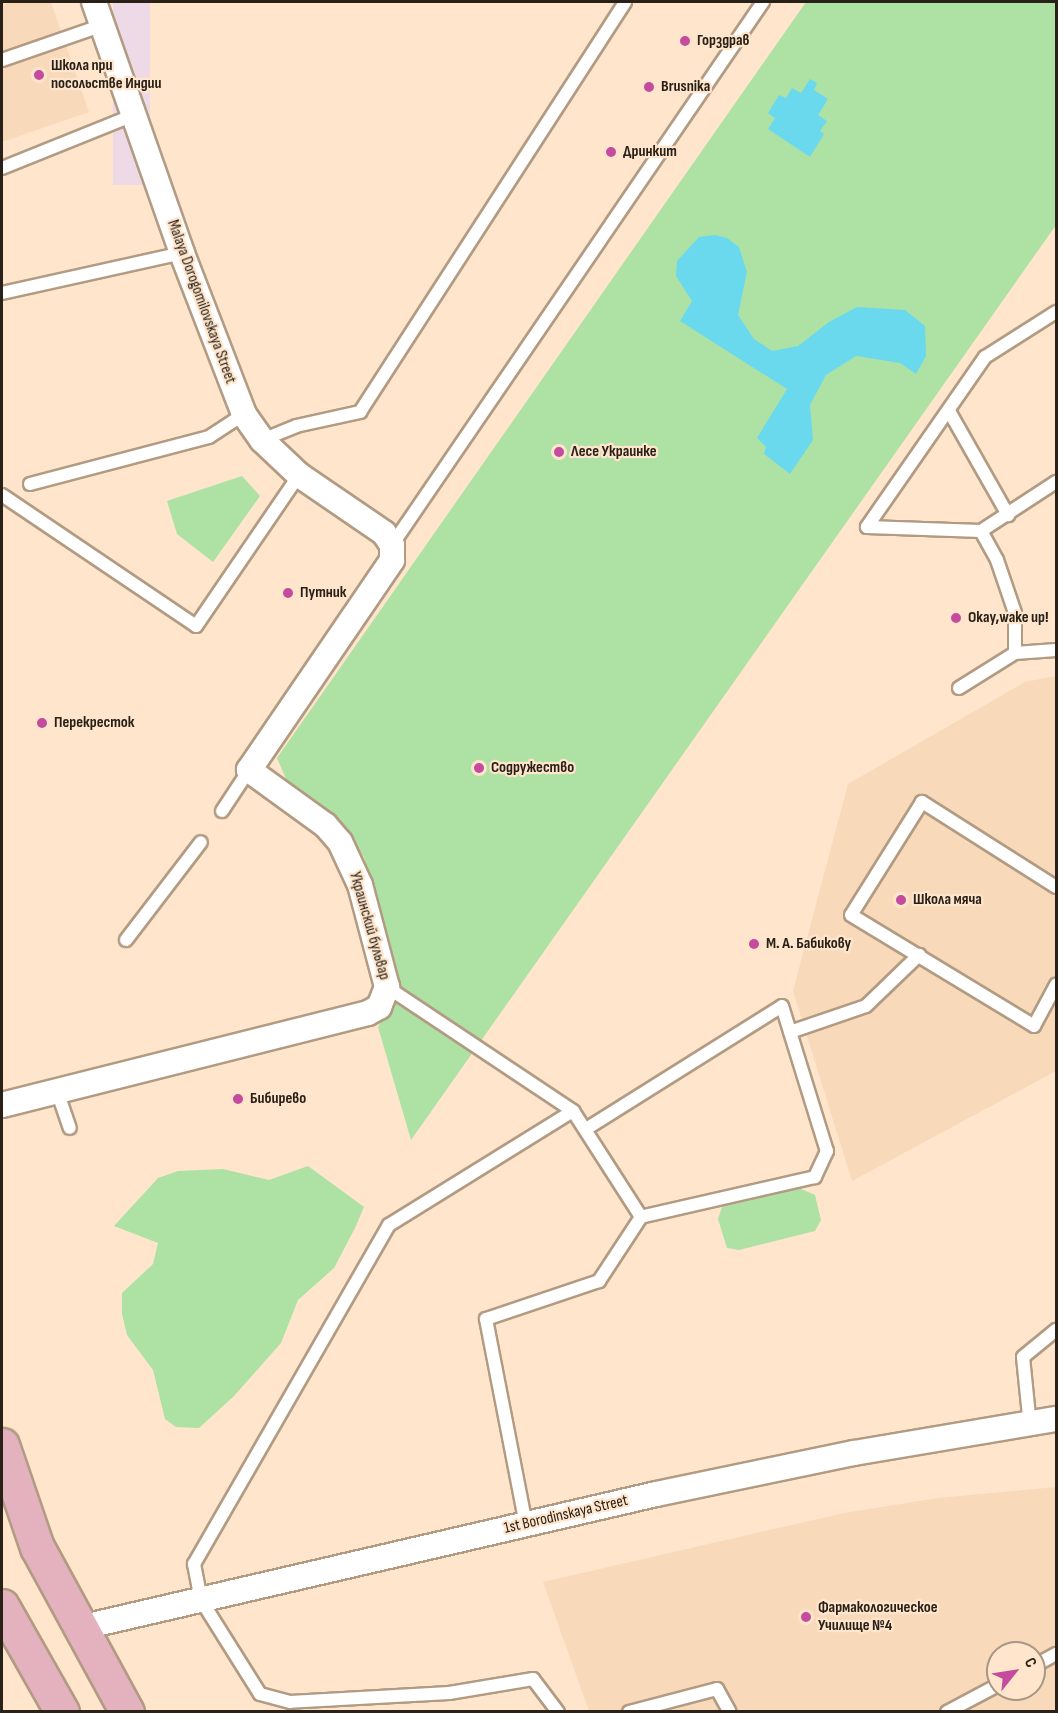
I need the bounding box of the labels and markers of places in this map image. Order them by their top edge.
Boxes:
place label: Горздрав [697,31,750,51]
marker: Горздрав [678,34,692,48]
place label: Школа при посольстве Индии [51,56,162,94]
marker: Школа при посольстве Индии [32,68,46,82]
place label: Brusnika [661,77,710,97]
marker: Brusnika [642,80,656,94]
place label: Дринкит [623,142,677,162]
marker: Дринкит [604,145,618,159]
place label: Лесе Украинке [571,442,657,462]
marker: Лесе Украинке [552,445,566,459]
place label: Путник [300,583,346,603]
marker: Путник [281,586,295,600]
place label: Okay,wake up! [968,608,1048,628]
marker: Okay,wake up! [949,611,963,625]
place label: Перекресток [54,713,135,733]
marker: Перекресток [35,716,49,730]
place label: Содружество [491,758,574,778]
marker: Содружество [472,761,486,775]
place label: Школа мяча [913,890,982,910]
marker: Школа мяча [894,893,908,907]
place label: М. А. Бабикову [766,934,851,954]
marker: М. А. Бабикову [747,937,761,951]
place label: Бибирево [250,1089,306,1109]
marker: Бибирево [231,1092,245,1106]
place label: Фармакологическое Училище №4 [818,1598,938,1636]
marker: Фармакологическое Училище №4 [799,1610,813,1624]

